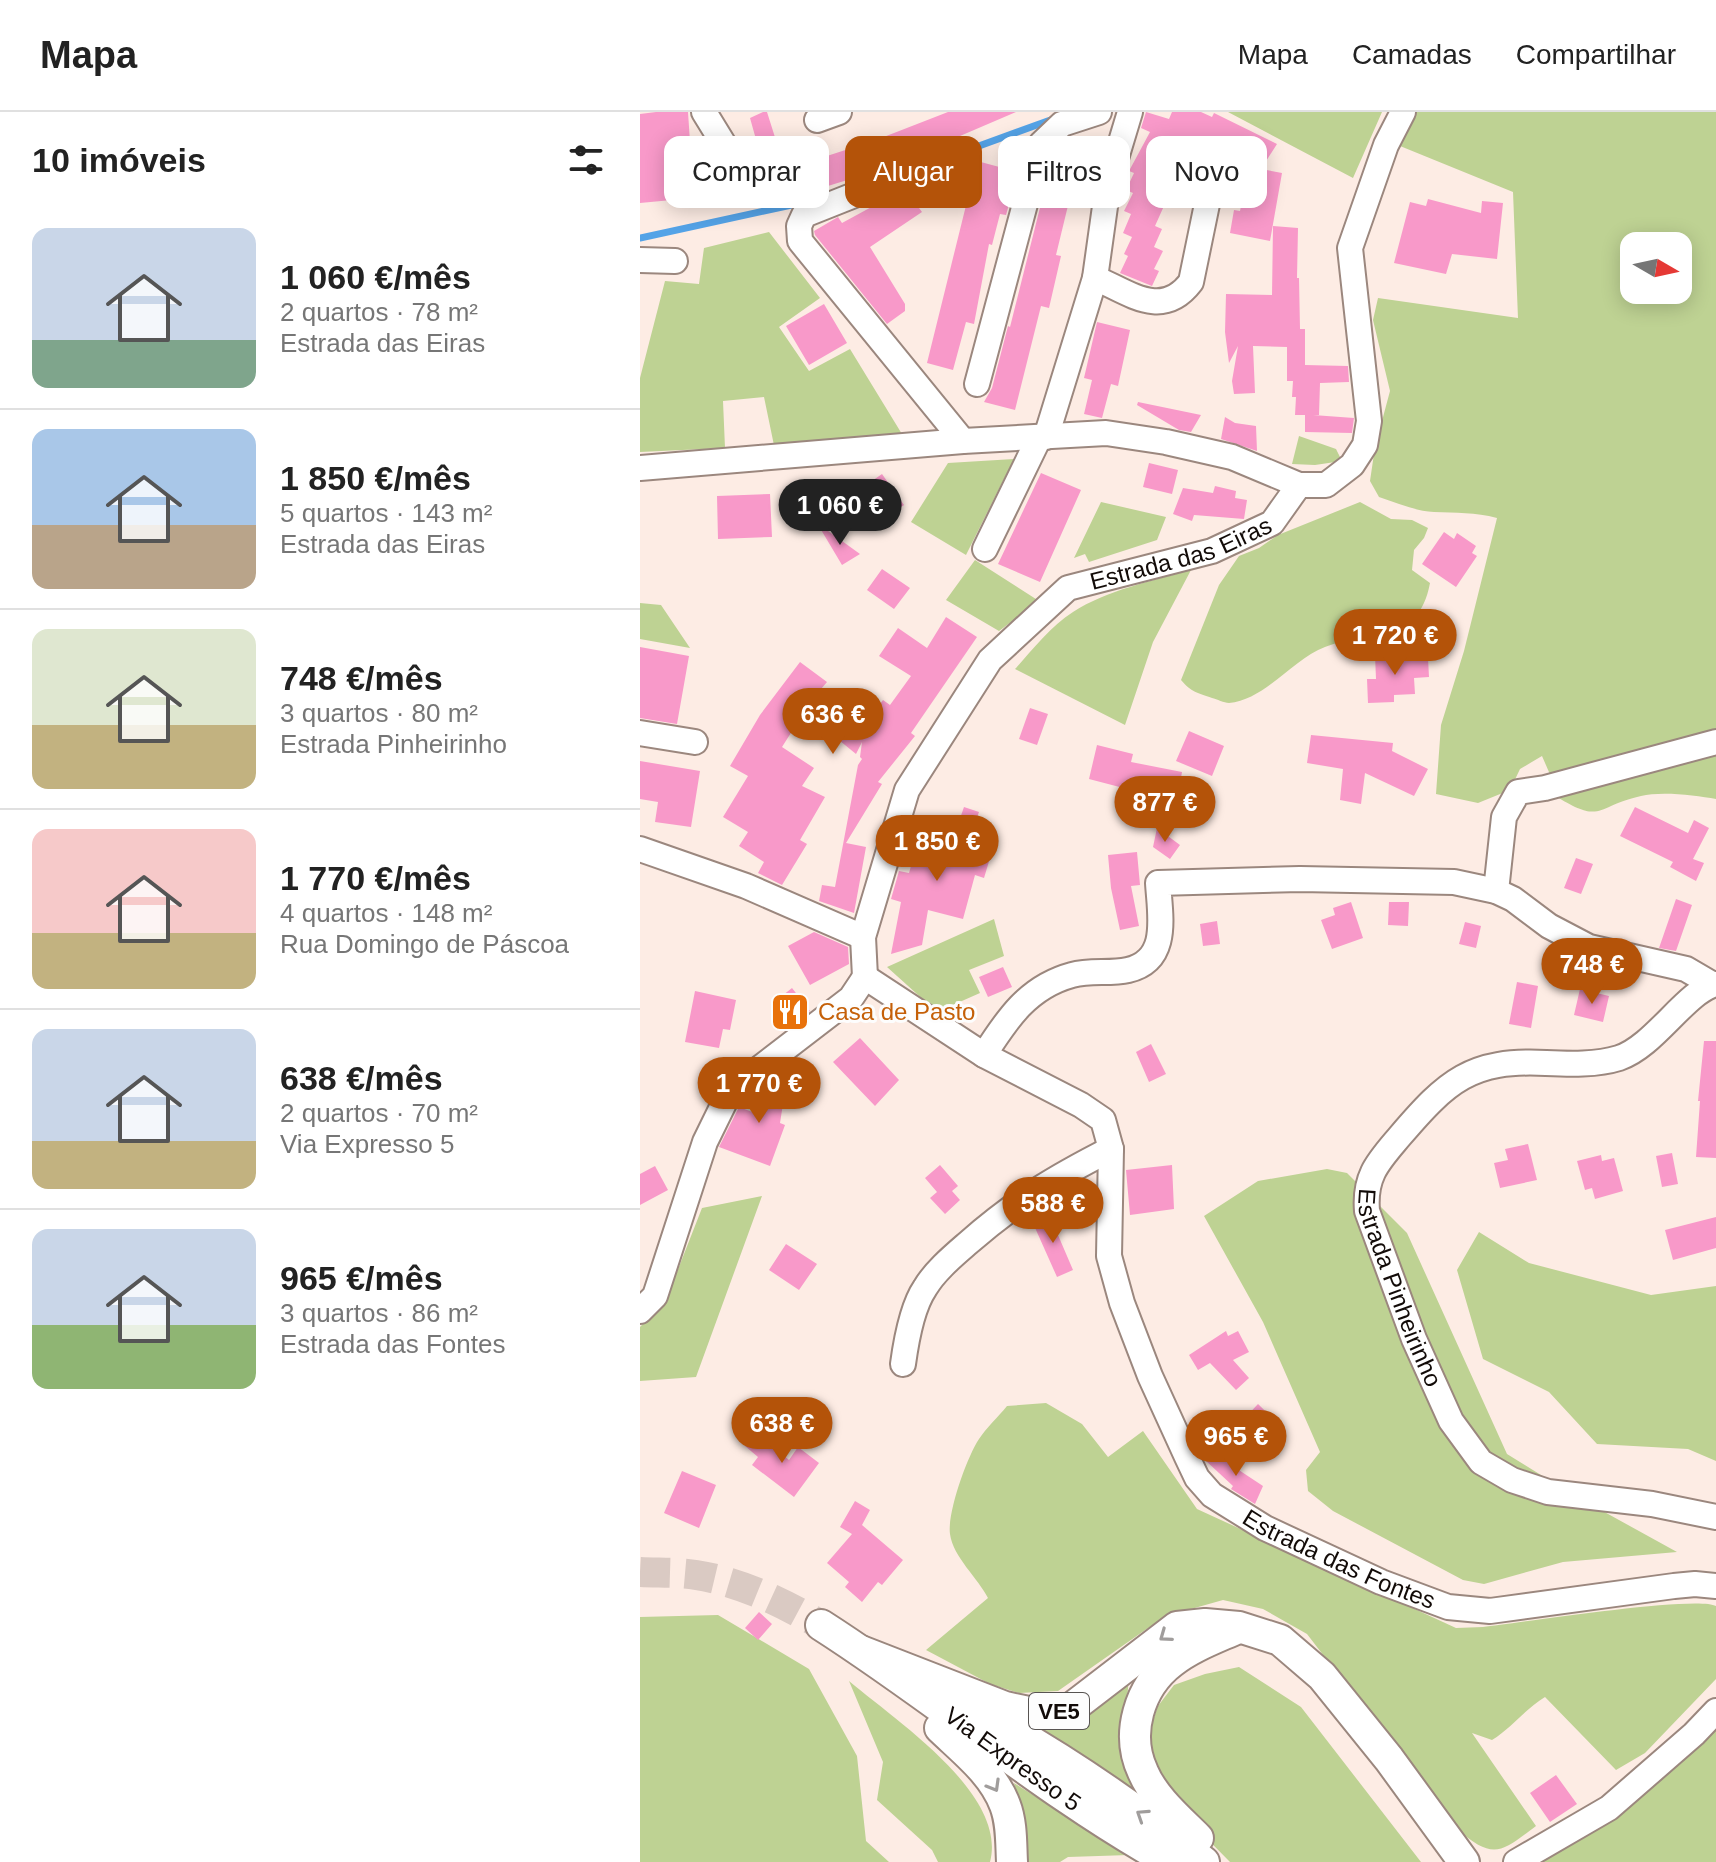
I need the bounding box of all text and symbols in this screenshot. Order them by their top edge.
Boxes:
text: Mapa [40,34,137,76]
text: Mapa [1238,39,1308,70]
text: Camadas [1352,39,1472,70]
text: Compartilhar [1516,39,1676,70]
chip: Comprar [664,136,829,208]
chip: Alugar [845,136,982,208]
chip: Filtros [998,136,1130,208]
chip: Novo [1146,136,1267,208]
icon: filters [564,138,608,182]
text: 10 imóveis [32,141,206,179]
north arrow [1620,232,1692,304]
map controls [1620,232,1692,304]
text: 1 060 €/mês [280,258,471,296]
icon: home [96,260,192,356]
text: 2 quartos · 78 m² [280,297,478,327]
text: Estrada das Eiras [280,328,485,358]
text: 1 850 €/mês [280,459,471,497]
icon: home [96,461,192,557]
pin: 1 060 € [766,479,914,547]
text: 1 060 € [797,490,883,520]
text: 5 quartos · 143 m² [280,498,492,528]
street label: Estrada das Eiras [1087,511,1276,595]
text: Estrada das Eiras [280,529,485,559]
pin: 1 720 € [1321,609,1469,677]
text: 1 720 € [1352,620,1438,650]
text: 748 €/mês [280,659,443,697]
icon: home [96,661,192,757]
pin: 636 € [777,688,889,756]
text: 3 quartos · 80 m² [280,698,478,728]
text: 636 € [800,699,866,729]
text: Estrada Pinheirinho [280,729,507,759]
pin: 877 € [1109,776,1221,844]
text: 877 € [1132,787,1198,817]
pin: 1 850 € [863,815,1011,883]
text: 1 850 € [894,826,980,856]
text: 1 770 €/mês [280,859,471,897]
icon: home [96,861,192,957]
text: 4 quartos · 148 m² [280,898,492,928]
text: Rua Domingo de Páscoa [280,929,569,959]
pin: 748 € [1536,938,1648,1006]
text: 748 € [1559,949,1625,979]
restaurant icon: Casa de Pasto [769,991,811,1033]
place label: Casa de Pasto [818,998,975,1025]
pin: 1 770 € [685,1057,833,1125]
text: 638 €/mês [280,1059,443,1097]
icon: home [96,1061,192,1157]
text: 1 770 € [716,1068,802,1098]
text: 2 quartos · 70 m² [280,1098,478,1128]
text: Via Expresso 5 [280,1129,454,1159]
pin: 588 € [997,1177,1109,1245]
text: 588 € [1020,1188,1086,1218]
street label: Estrada Pinheirinho [1353,1188,1448,1391]
text: 965 €/mês [280,1259,443,1297]
icon: home [96,1261,192,1357]
text: 3 quartos · 86 m² [280,1298,478,1328]
text: Estrada das Fontes [280,1329,505,1359]
pin: 638 € [726,1397,838,1465]
text: 638 € [749,1408,815,1438]
pin: 965 € [1180,1410,1292,1478]
text: 965 € [1203,1421,1269,1451]
street label: Estrada das Fontes [1238,1504,1439,1614]
one-way arrow [1159,1626,1173,1641]
road number: VE5 [1029,1693,1089,1729]
street label: Via Expresso 5 [939,1701,1086,1816]
one-way arrow [984,1777,1000,1792]
one-way arrow [1136,1809,1151,1824]

